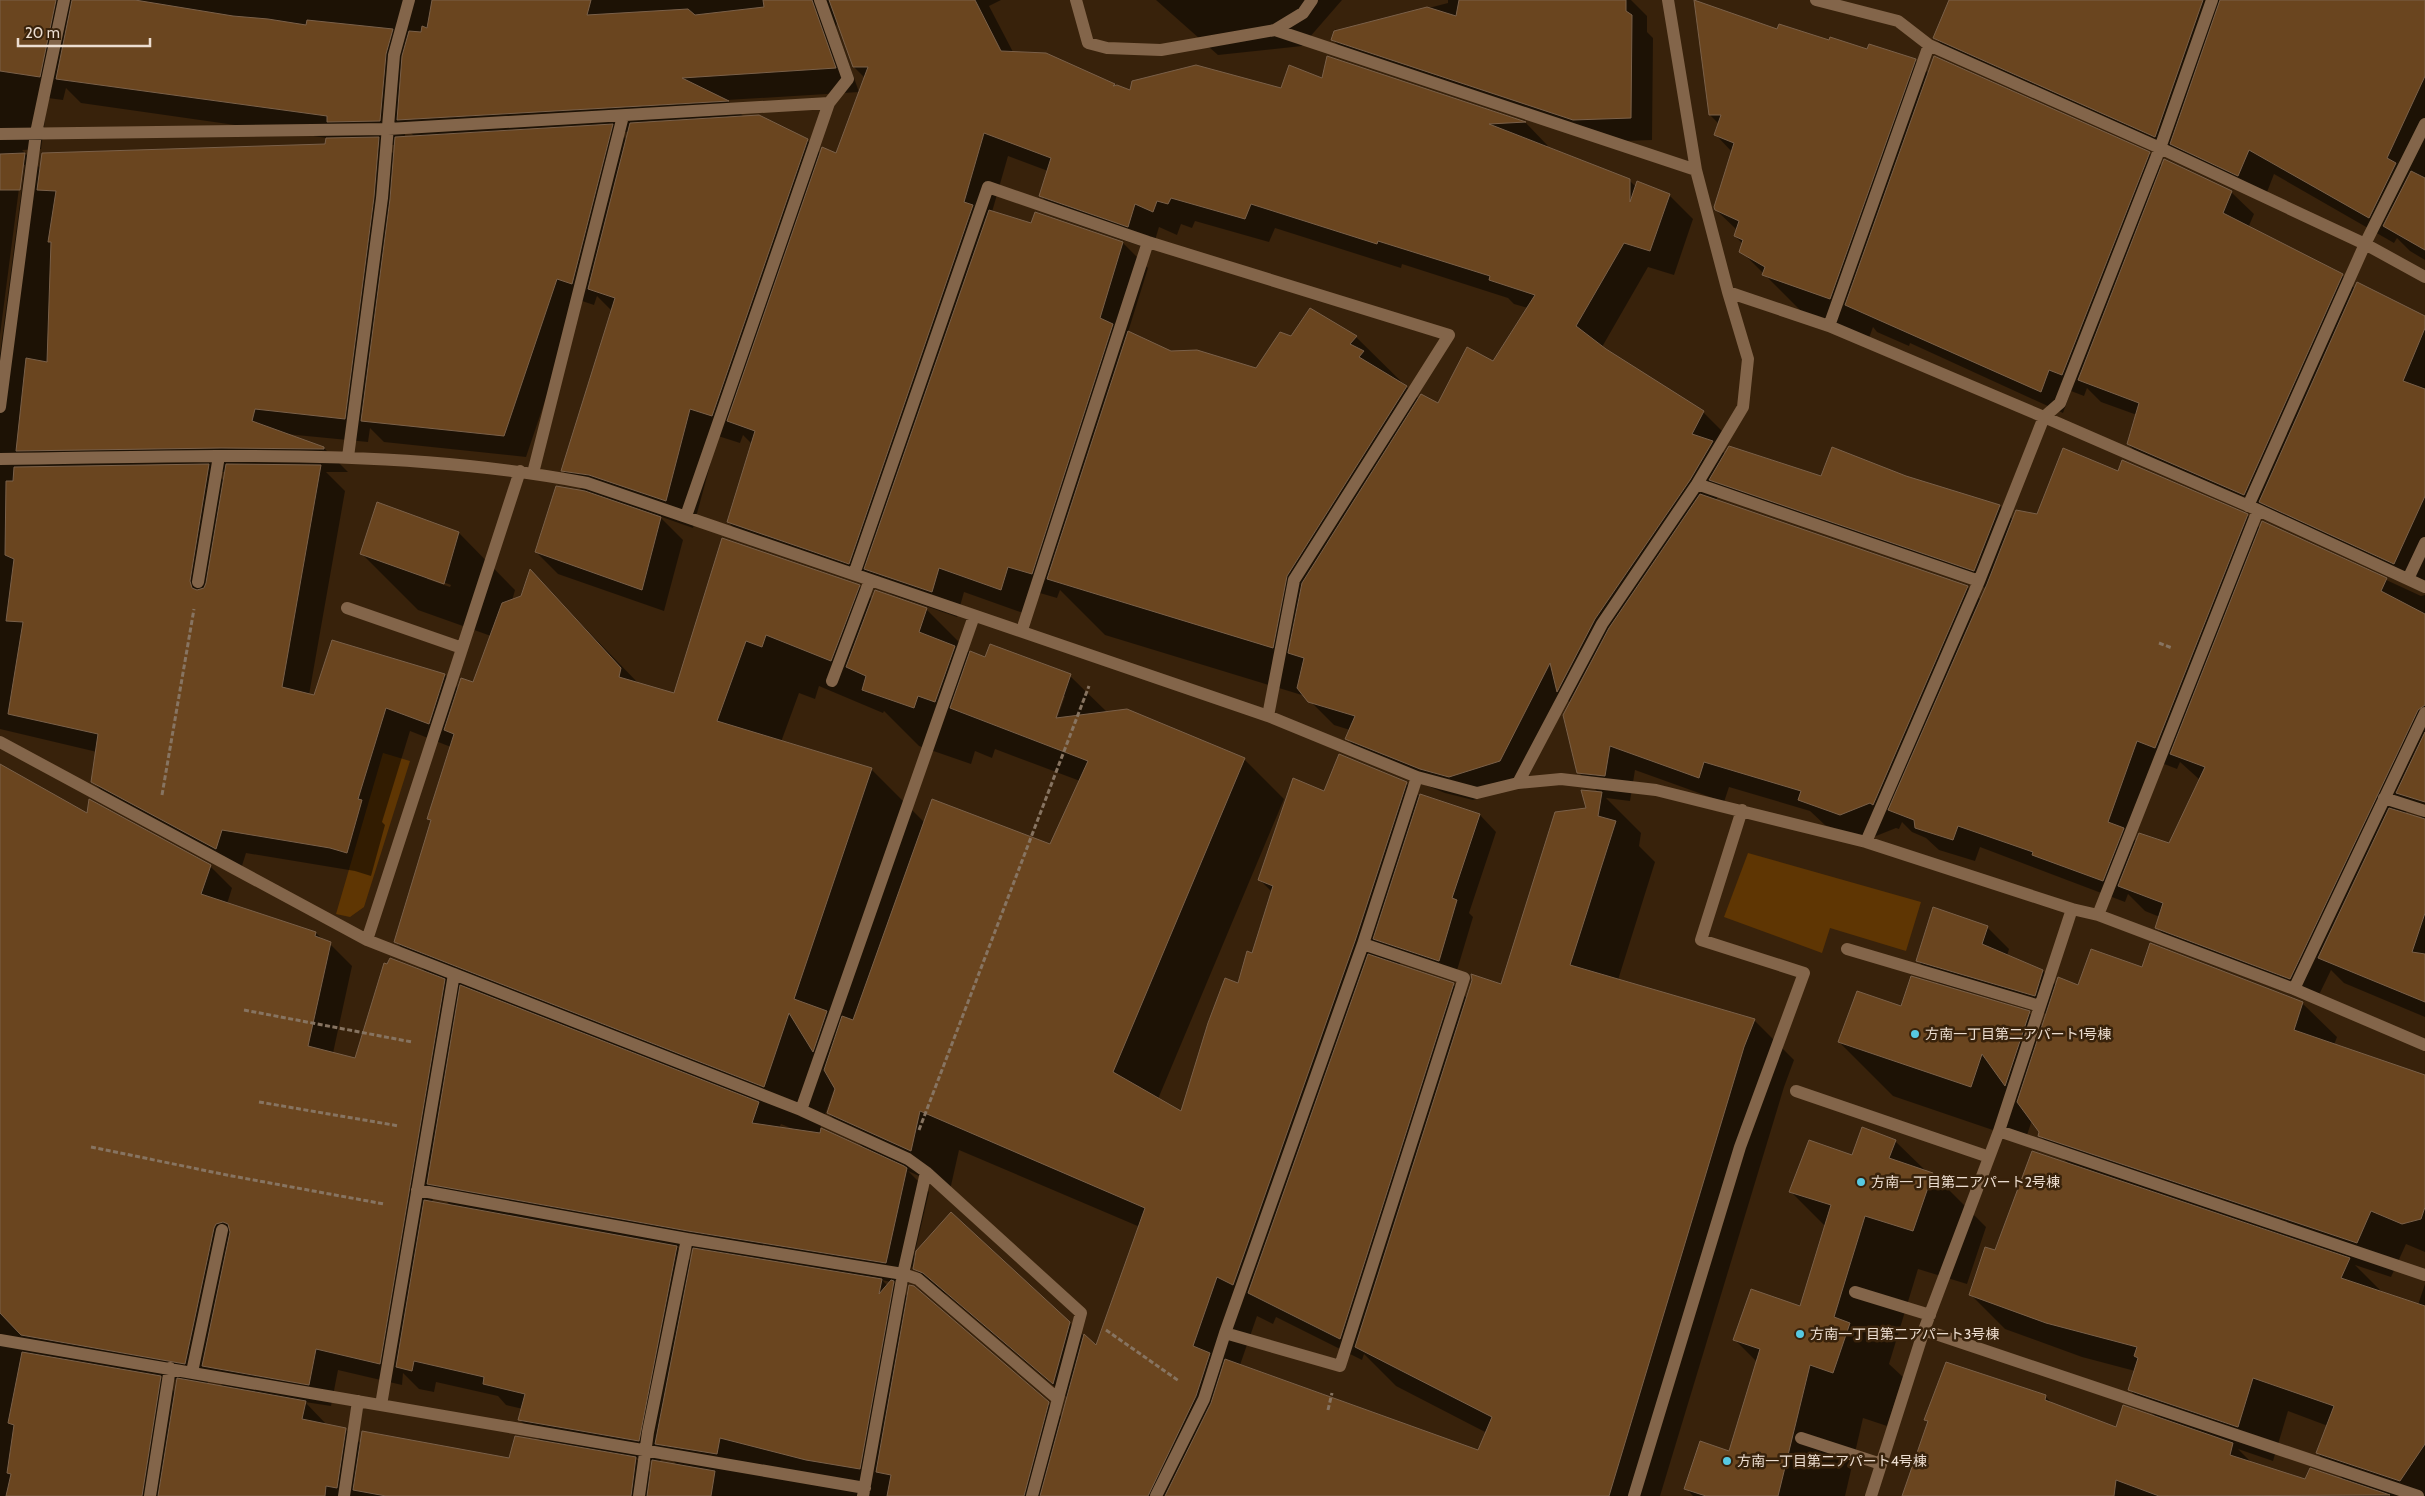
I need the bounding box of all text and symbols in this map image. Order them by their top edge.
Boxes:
scale bar [18,15,150,47]
text: 20 m [25,24,60,42]
place label: 方南一丁目第二アパート1号棟 [1925,1025,2111,1043]
marker: 方南一丁目第二アパート1号棟 [1909,1028,1921,1040]
place label: 方南一丁目第二アパート2号棟 [1871,1173,2060,1191]
marker: 方南一丁目第二アパート2号棟 [1855,1176,1867,1188]
place label: 方南一丁目第二アパート3号棟 [1810,1325,1999,1343]
marker: 方南一丁目第二アパート3号棟 [1794,1328,1806,1340]
place label: 方南一丁目第二アパート4号棟 [1737,1452,1927,1470]
marker: 方南一丁目第二アパート4号棟 [1721,1455,1733,1467]

